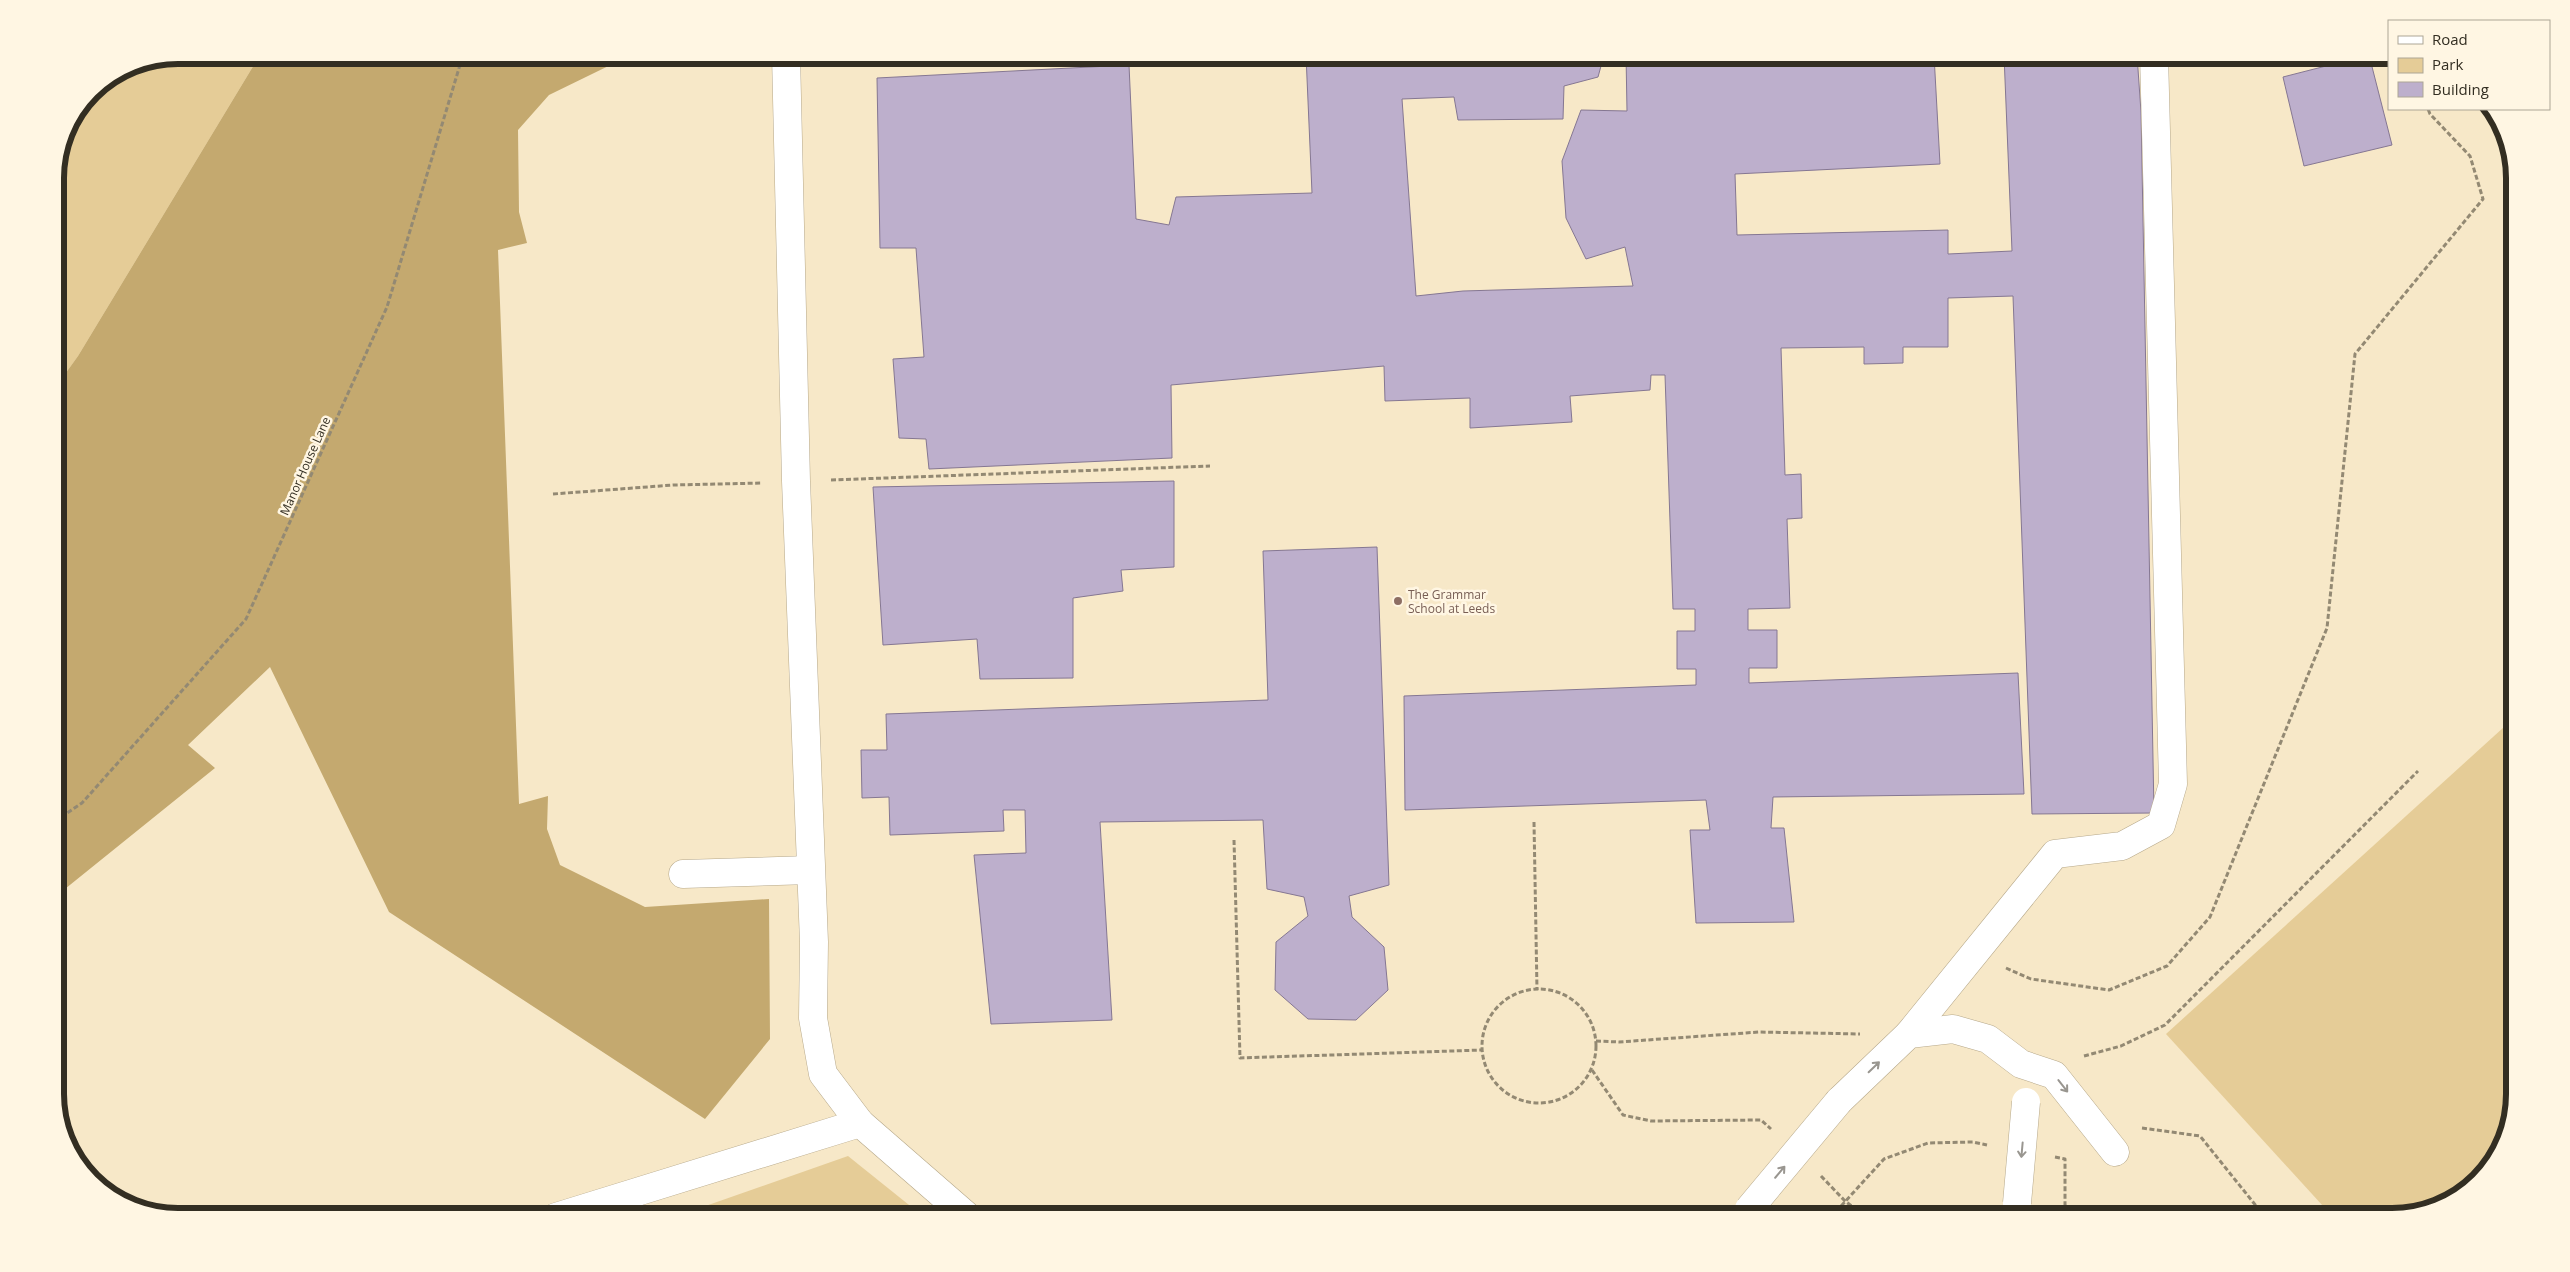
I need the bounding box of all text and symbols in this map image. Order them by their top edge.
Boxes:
legend [2388,20,2550,110]
text: Road [2432,29,2468,49]
text: Park [2432,54,2463,74]
text: Building [2432,79,2489,99]
street label: Manor House Lane [276,414,334,518]
place label: The Grammar School at Leeds [1408,586,1495,617]
marker: The Grammar School at Leeds [1392,595,1404,607]
one-way arrow [1868,1061,1881,1073]
one-way arrow [2058,1079,2068,1093]
one-way arrow [2017,1142,2026,1158]
one-way arrow [1775,1165,1786,1178]

